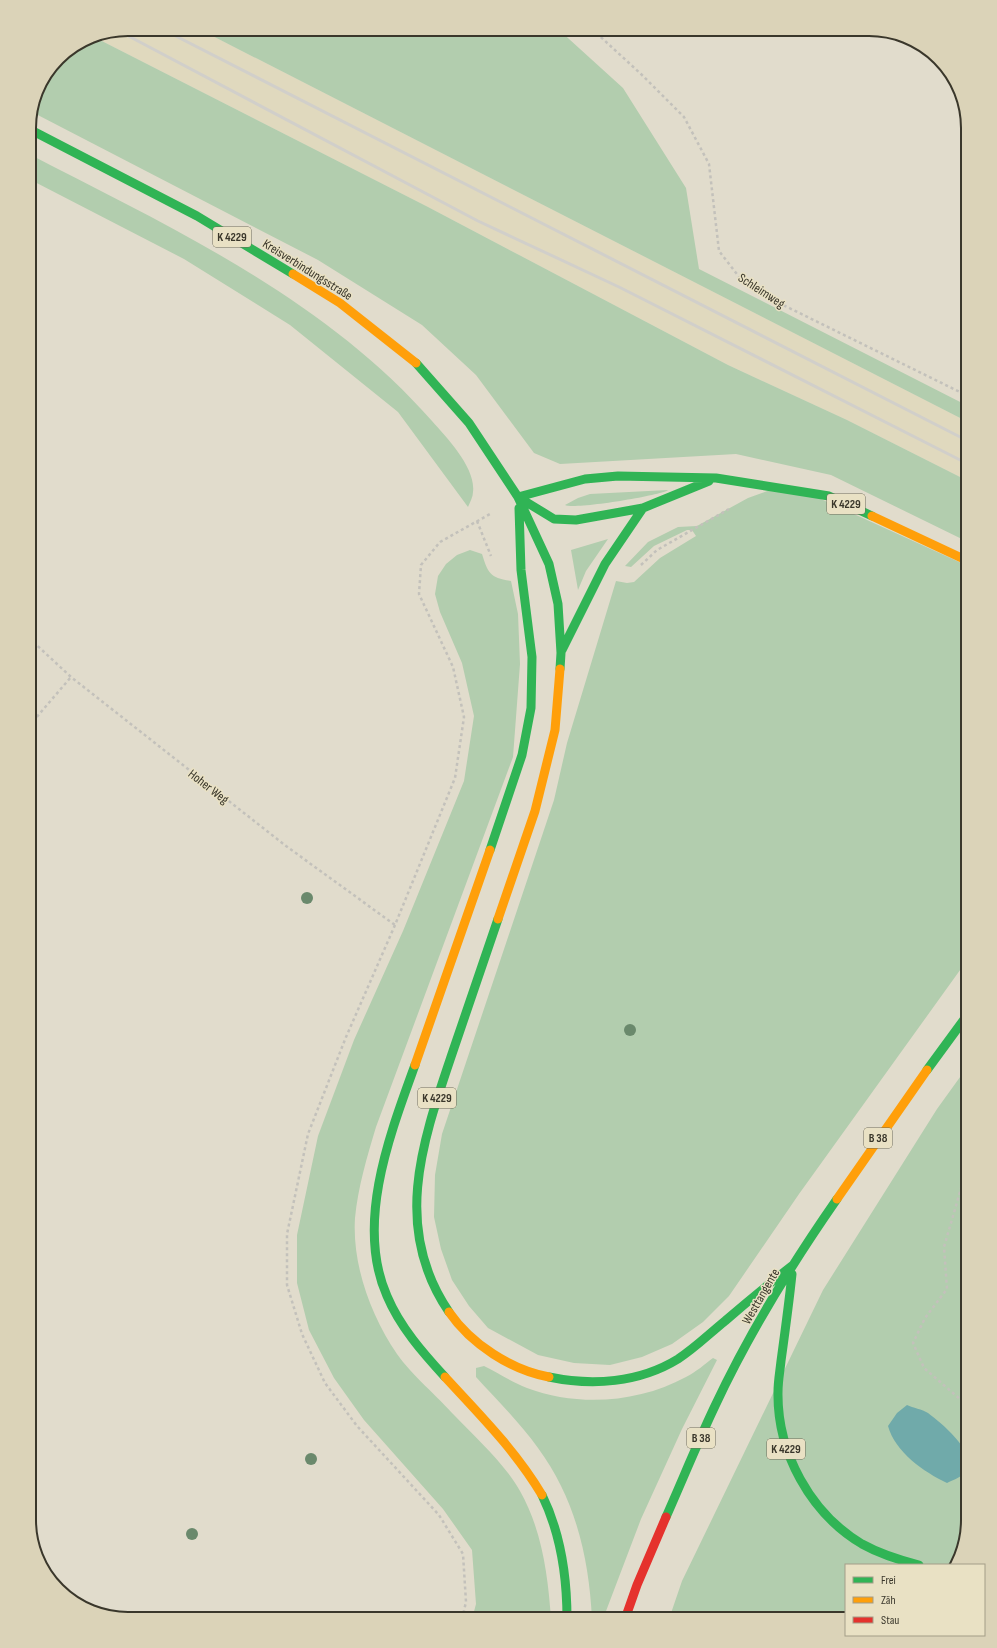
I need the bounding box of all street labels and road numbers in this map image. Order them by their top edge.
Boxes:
road number: K 4229 [213,227,251,247]
street label: Kreisverbindungsstraße [260,236,355,304]
street label: Schleimweg [735,270,788,312]
road number: K 4229 [827,494,865,514]
street label: Hoher Weg [185,766,232,808]
road number: K 4229 [418,1088,456,1108]
road number: B 38 [864,1128,892,1148]
street label: Westtangente [739,1266,783,1327]
road number: B 38 [687,1428,715,1448]
road number: K 4229 [767,1439,805,1459]

